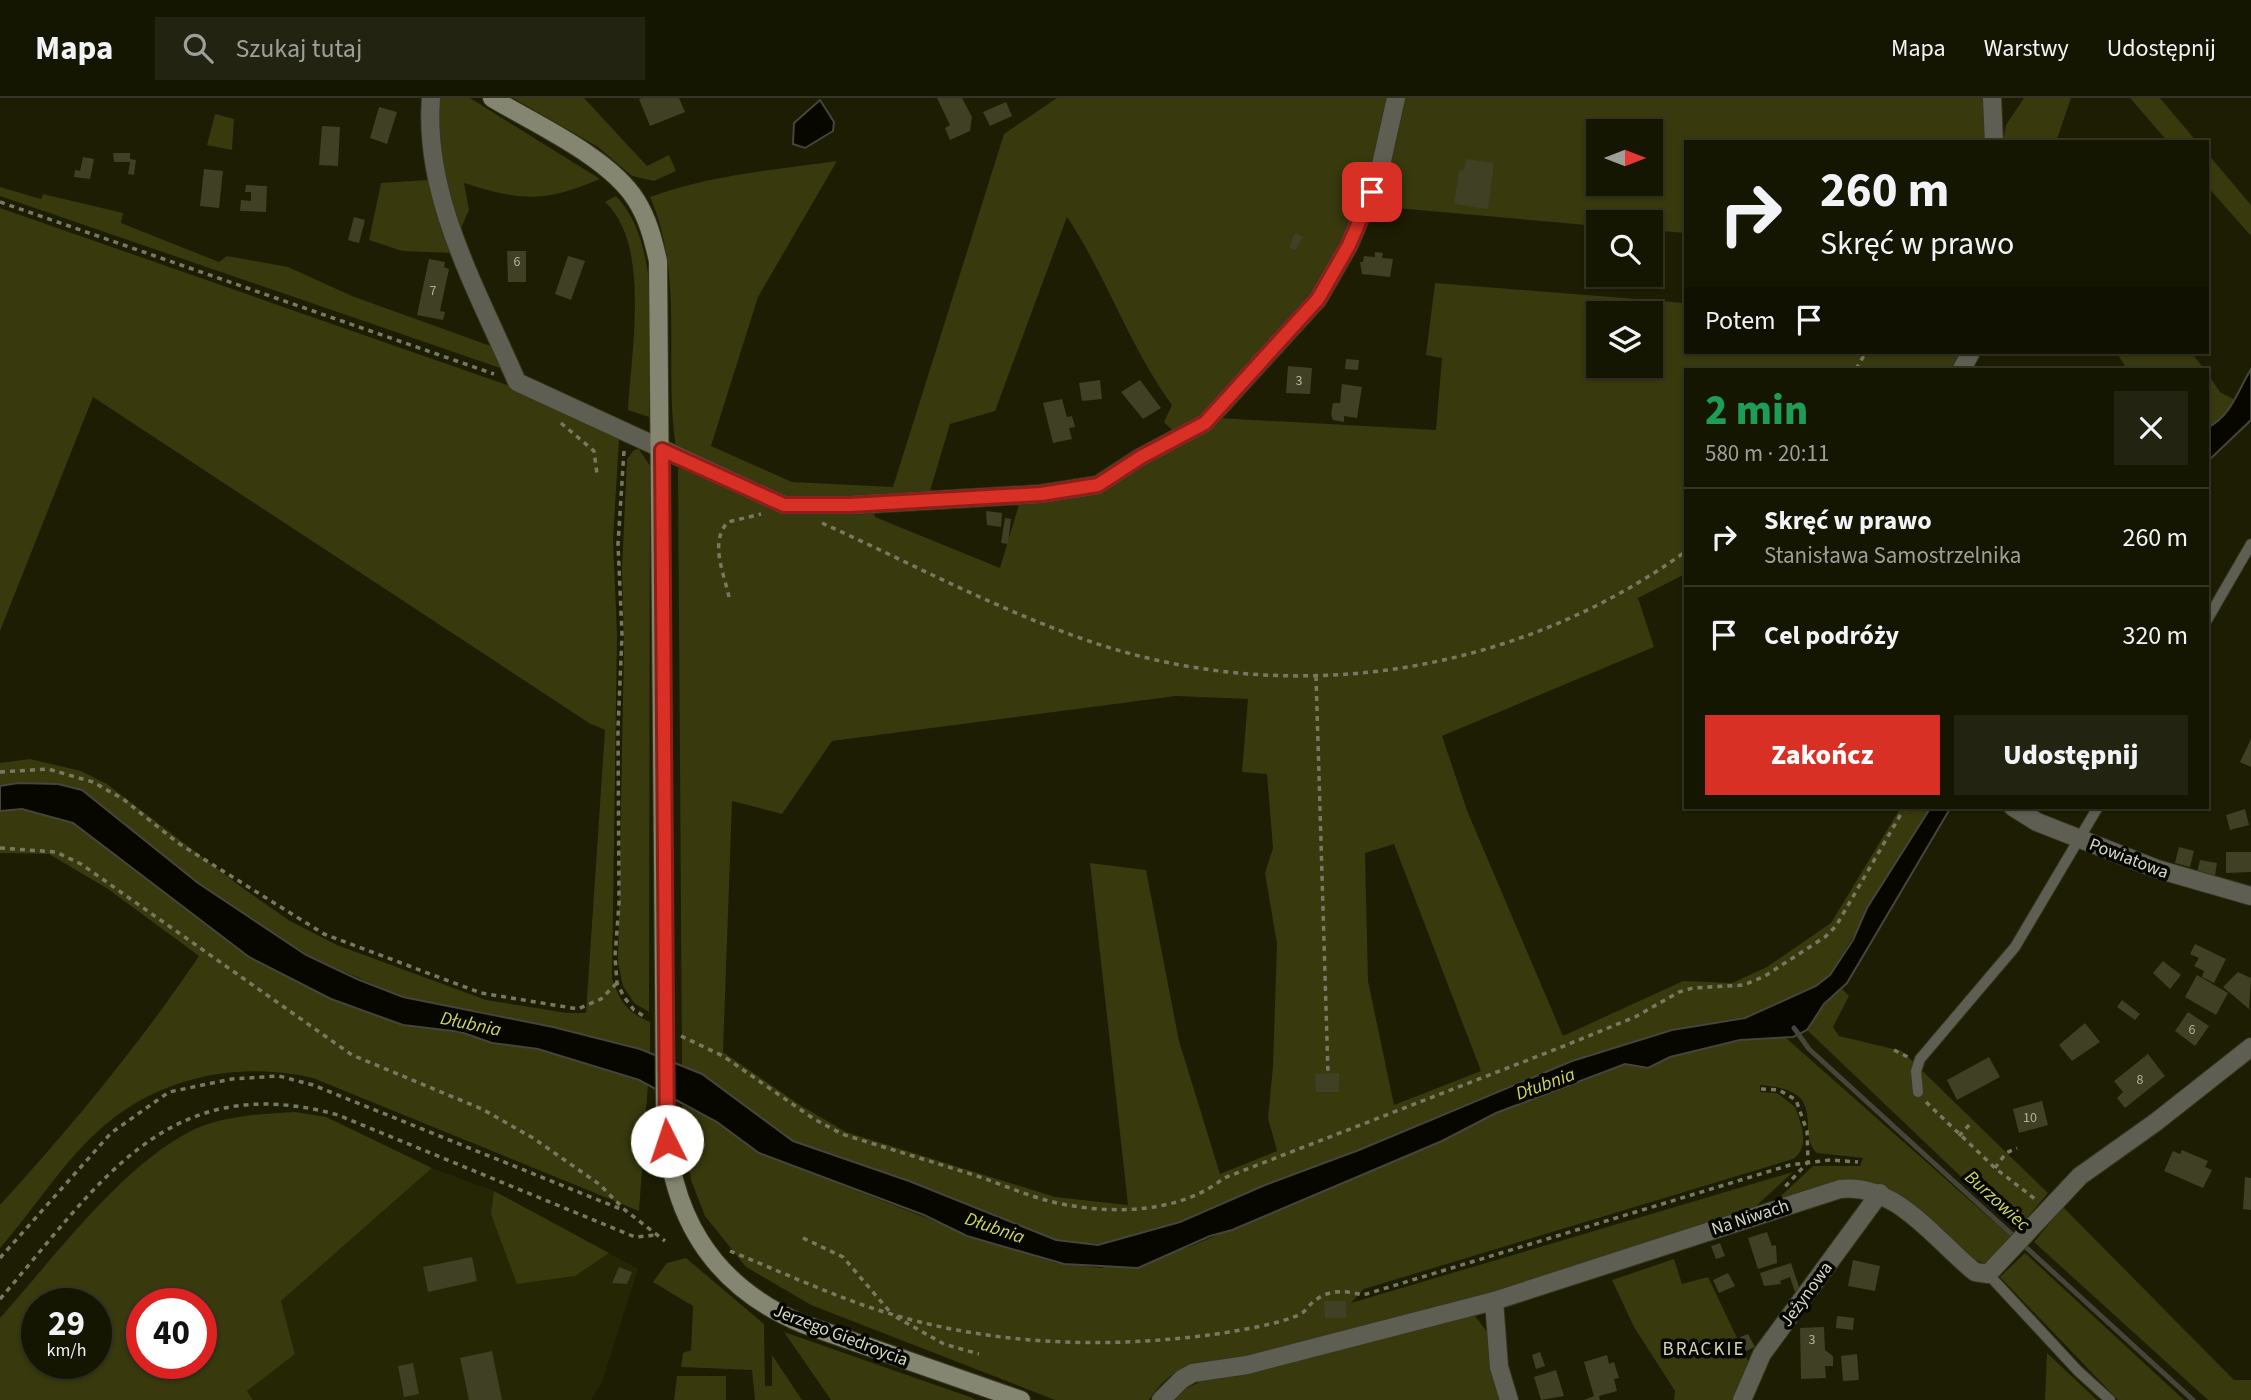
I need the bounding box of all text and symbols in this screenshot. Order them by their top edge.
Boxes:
search box [155,17,645,80]
text: Mapa [35,25,113,72]
icon: search [179,29,217,67]
text: Szukaj tutaj [235,30,362,67]
text: Mapa [1891,31,1946,66]
text: Warstwy [1984,31,2069,66]
text: Udostępnij [2107,31,2216,66]
north arrow [1586,119,1662,196]
map controls [1586,119,1663,378]
text: 260 m [1820,156,1949,226]
pin [1342,162,1402,222]
icon: right [1705,168,1796,259]
icon: arrive [1353,173,1391,211]
button: search [1586,210,1663,287]
text: Skręć w prawo [1820,221,2014,267]
house number: 6 [514,252,521,272]
house number: 7 [430,281,437,301]
button: layers [1586,301,1663,378]
icon: arrive [1790,301,1828,339]
text: Potem [1705,302,1776,339]
house number: 3 [1296,371,1303,391]
text: 2 min [1705,381,1808,441]
button: close [2114,391,2188,465]
text: 580 m · 20:11 [1705,437,1829,470]
text: Skręć w prawo [1764,502,1932,539]
icon: right [1705,518,1743,556]
text: 260 m [2122,519,2188,556]
text: Stanisława Samostrzelnika [1764,539,2021,572]
icon: arrive [1705,616,1743,654]
text: Cel podróży [1764,617,1899,654]
text: 320 m [2122,617,2188,654]
button: Zakończ [1705,715,1940,795]
button: Udostępnij [1954,715,2188,795]
street label: Powiatowa [2086,832,2172,885]
water label: Dłubnia [438,1005,504,1044]
house number: 6 [2189,1020,2196,1040]
water label: Dłubnia [1512,1061,1579,1108]
house number: 8 [2137,1070,2144,1090]
position arrow [630,1104,704,1178]
house number: 10 [2023,1108,2037,1128]
water label: Burzowiec [1958,1164,2036,1238]
street label: Na Niwach [1708,1193,1792,1242]
water label: Dłubnia [961,1206,1028,1251]
street label: Jeżynowa [1774,1257,1839,1332]
speed limit sign: 40 [126,1288,217,1379]
street label: Jerzego Giedroycia [770,1298,912,1373]
text: 29 [48,1299,85,1349]
house number: 3 [1809,1330,1816,1350]
district label: BRACKIE [1663,1336,1745,1363]
text: km/h [47,1338,86,1363]

